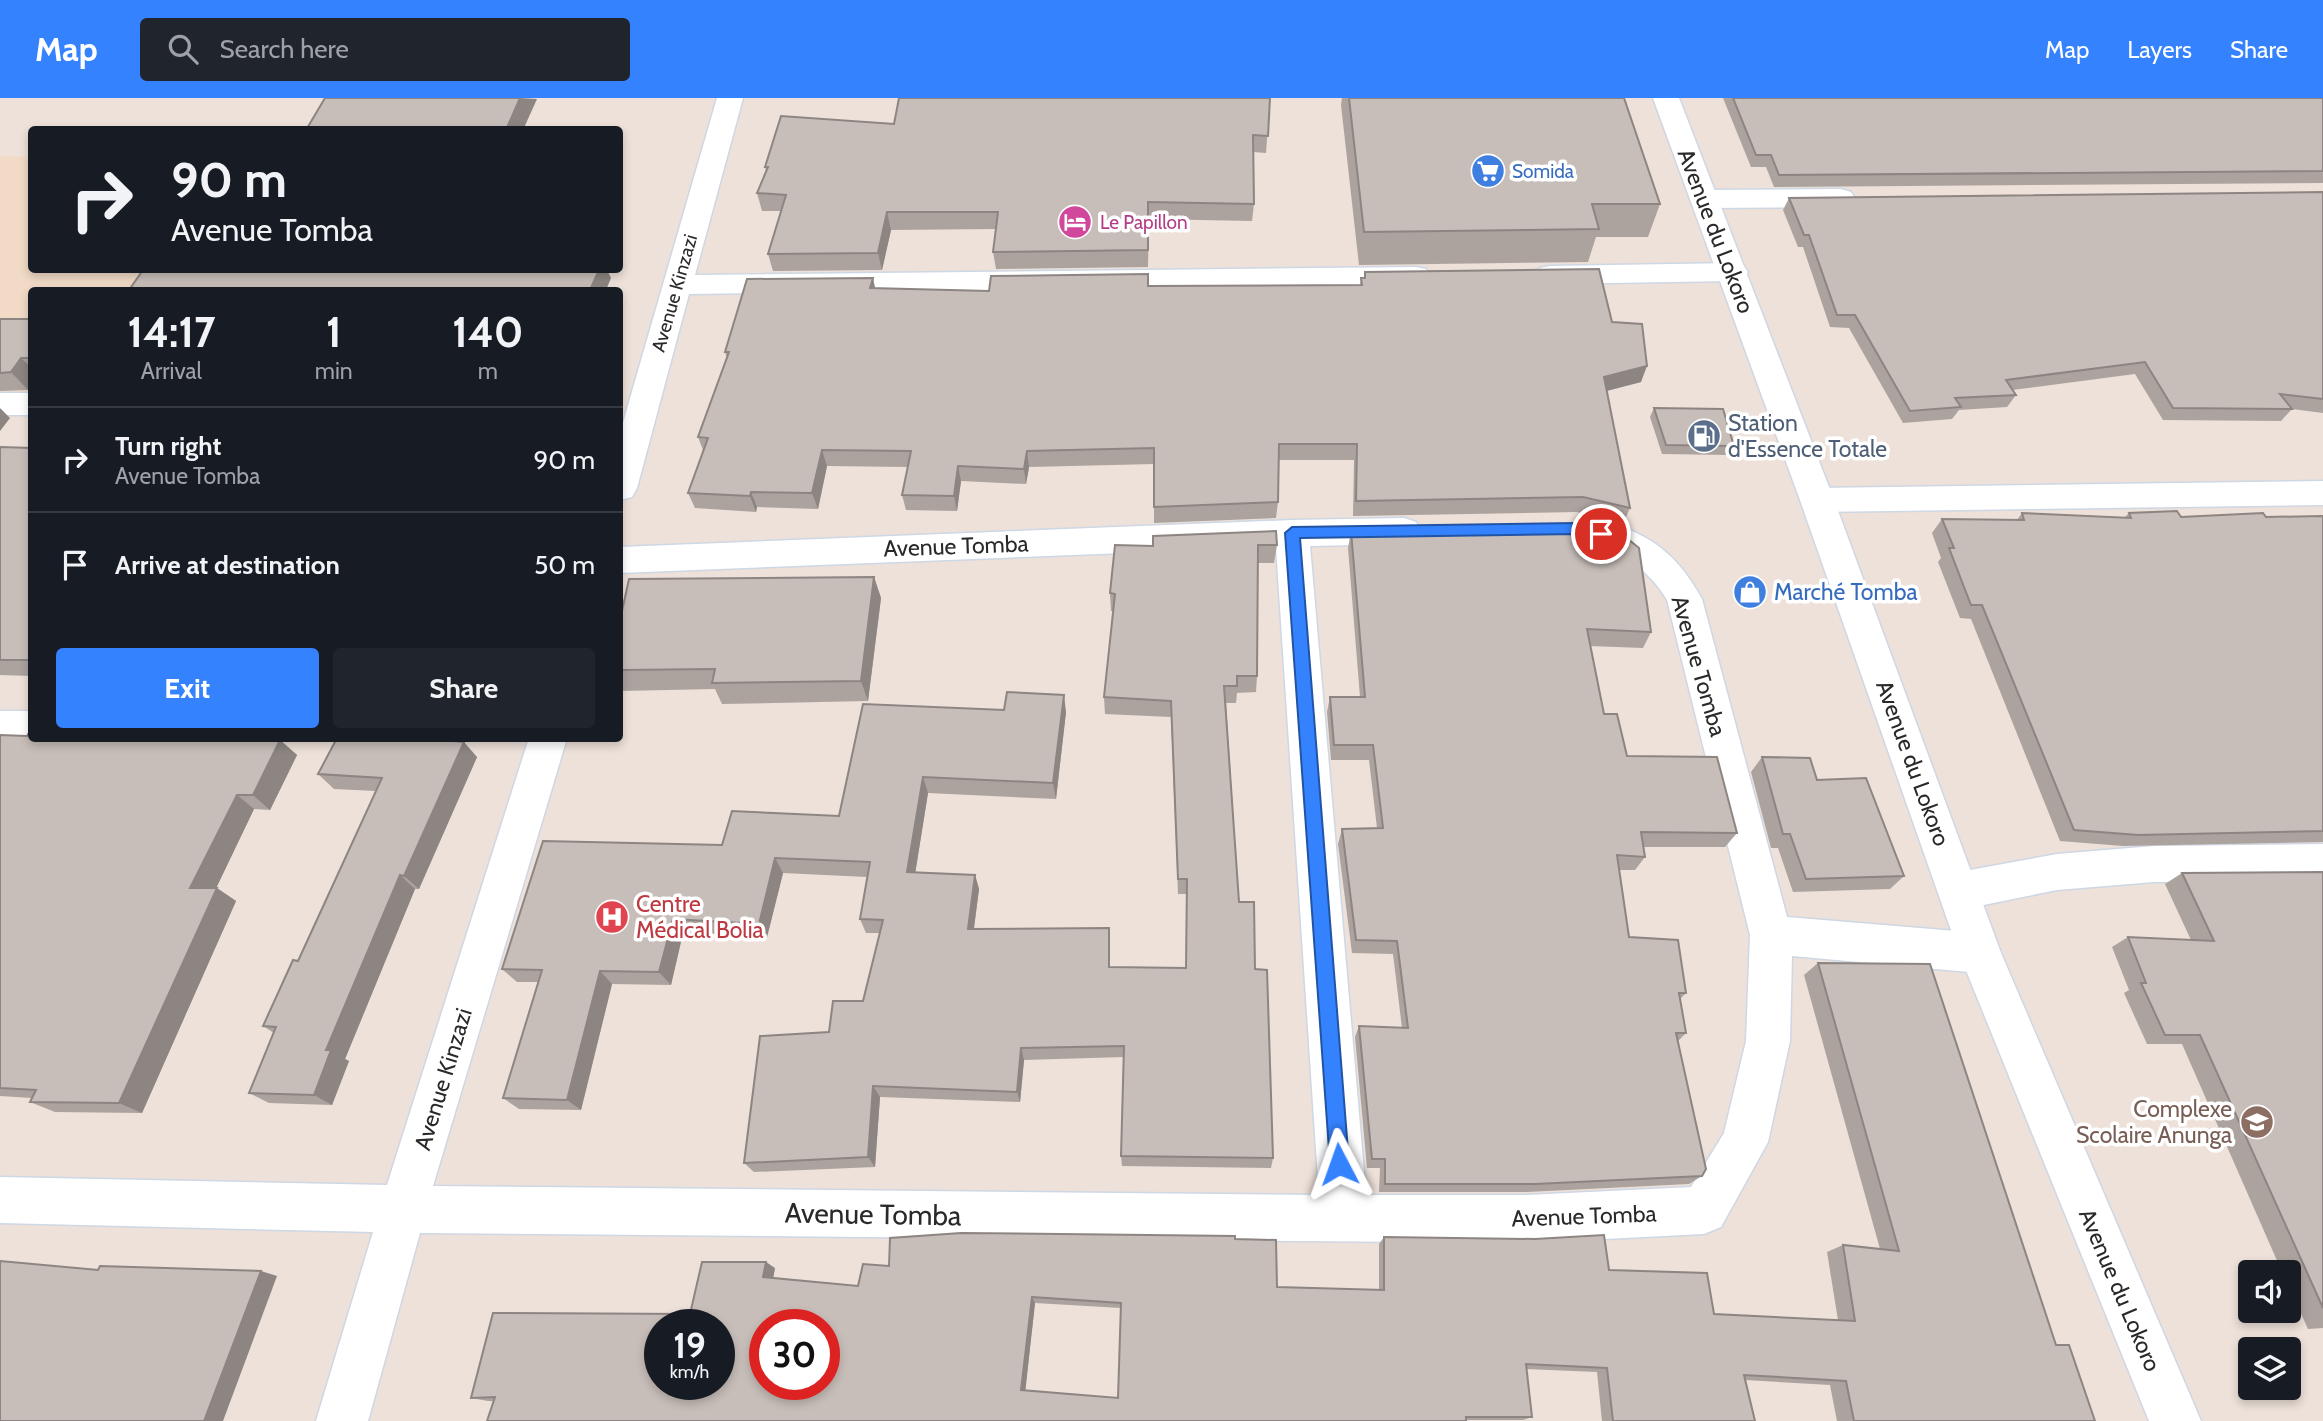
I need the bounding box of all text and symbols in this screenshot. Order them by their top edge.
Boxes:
search box [140,18,630,81]
text: Map [35,29,98,69]
icon: search [164,30,202,68]
text: Search here [220,33,349,65]
text: Map [2045,35,2089,64]
text: Layers [2127,35,2192,64]
text: Share [2230,35,2288,64]
street label: Avenue du Lokoro [1672,145,1760,317]
text: 90 m [171,150,287,209]
supermarket icon: Somida [1469,152,1507,190]
icon: right [56,154,147,245]
place label: Somida [1512,160,1574,183]
hotel icon: Le Papillon [1056,203,1094,241]
text: Avenue Tomba [171,210,373,249]
place label: Le Papillon [1100,211,1188,234]
street label: Avenue Kinzazi [647,232,702,355]
text: 14:17 [128,306,215,358]
text: 1 [326,306,342,358]
text: 140 [452,306,523,358]
text: Arrival [141,357,202,385]
text: min [315,357,353,385]
text: m [478,357,498,385]
place label: Station d'Essence Totale [1728,409,1887,463]
fuel station icon: Station d'Essence Totale [1685,417,1723,455]
text: Turn right [115,430,221,462]
icon: right [56,441,94,479]
text: 90 m [533,444,595,476]
text: Avenue Tomba [115,462,260,490]
pin [1571,504,1631,564]
icon: arrive [1582,515,1620,553]
street label: Avenue Tomba [883,529,1029,563]
icon: arrive [56,546,94,584]
text: Arrive at destination [115,549,340,581]
text: 50 m [534,549,595,581]
shop icon: Marché Tomba [1731,573,1769,611]
place label: Marché Tomba [1774,578,1917,606]
street label: Avenue Tomba [1666,592,1732,740]
button: Exit [56,648,319,728]
button: Share [333,648,595,728]
street label: Avenue du Lokoro [1870,676,1956,850]
place label: Centre Médical Bolia [636,890,764,944]
hospital icon: Centre Médical Bolia [593,898,631,936]
street label: Avenue Kinzazi [408,1005,478,1153]
place label: Complexe Scolaire Anunga [2076,1095,2232,1149]
school or university icon: Complexe Scolaire Anunga [2238,1103,2276,1141]
position arrow [1302,1127,1376,1201]
street label: Avenue Tomba [784,1195,962,1233]
street label: Avenue Tomba [1511,1199,1657,1233]
street label: Avenue du Lokoro [2073,1204,2167,1376]
map controls [2238,1260,2301,1400]
button: sound [2238,1260,2301,1323]
speed limit sign: 30 [749,1309,840,1400]
text: 19 [673,1324,706,1367]
button: layers [2238,1337,2301,1400]
text: km/h [670,1361,709,1383]

